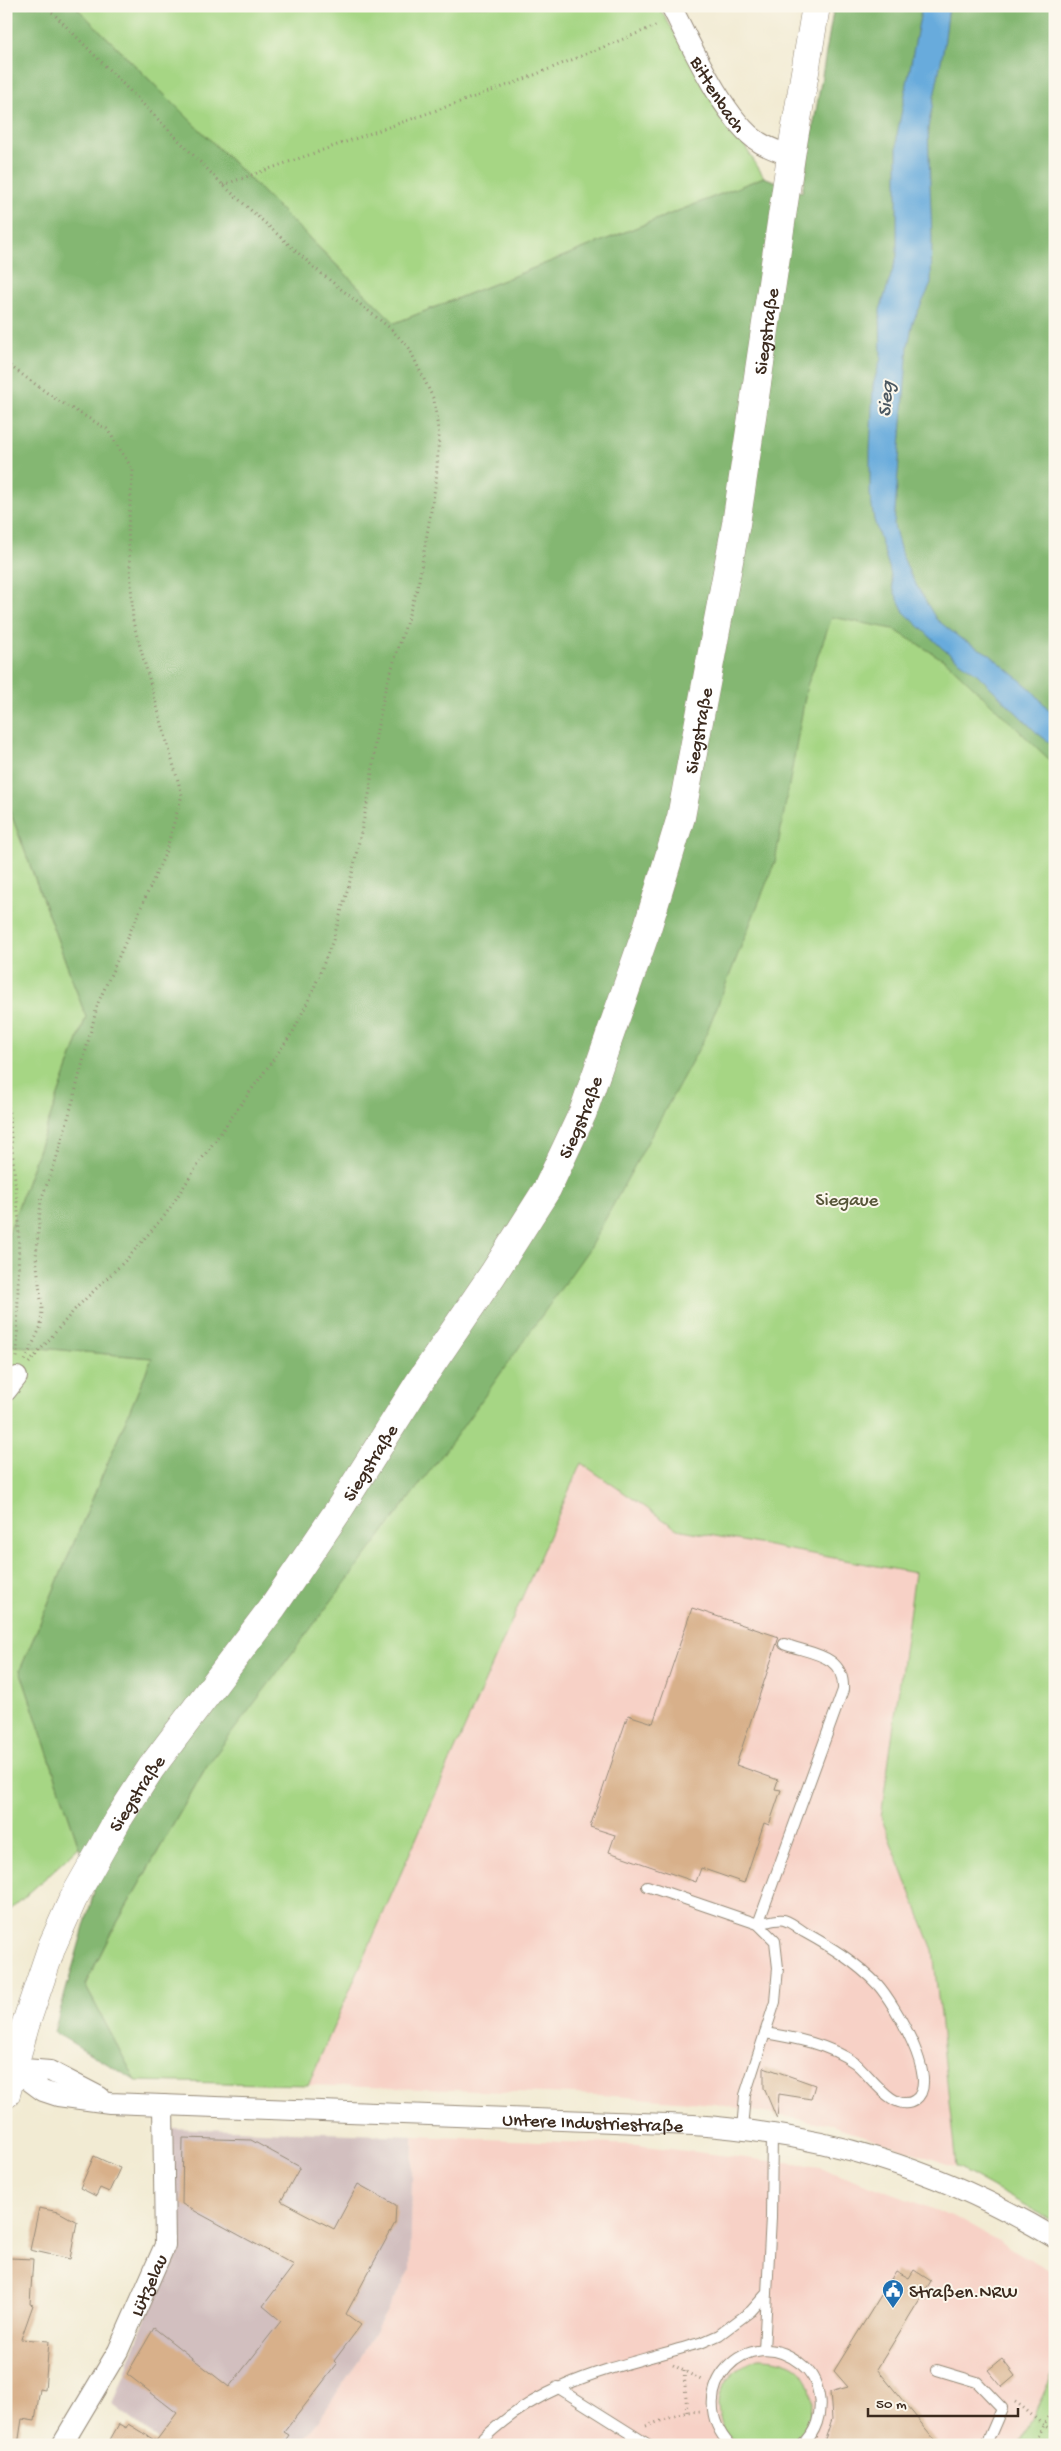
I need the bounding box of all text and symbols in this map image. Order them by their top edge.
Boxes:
street label: Bittenbach [683,52,749,138]
street label: Siegstraße [750,287,786,376]
water label: Sieg [874,379,901,418]
street label: Siegstraße [681,686,720,776]
street label: Siegstraße [555,1074,610,1163]
park label: Siegaue [816,1190,879,1213]
street label: Siegstraße [339,1421,405,1507]
street label: Siegstraße [105,1751,172,1837]
street label: Untere Industriestraße [502,2110,684,2140]
street label: Lützelau [127,2251,174,2321]
public building icon: Straßen.NRW [881,2278,905,2309]
place label: Straßen.NRW [909,2282,1018,2305]
scale bar [868,2386,1018,2418]
text: 50 m [876,2396,907,2414]

